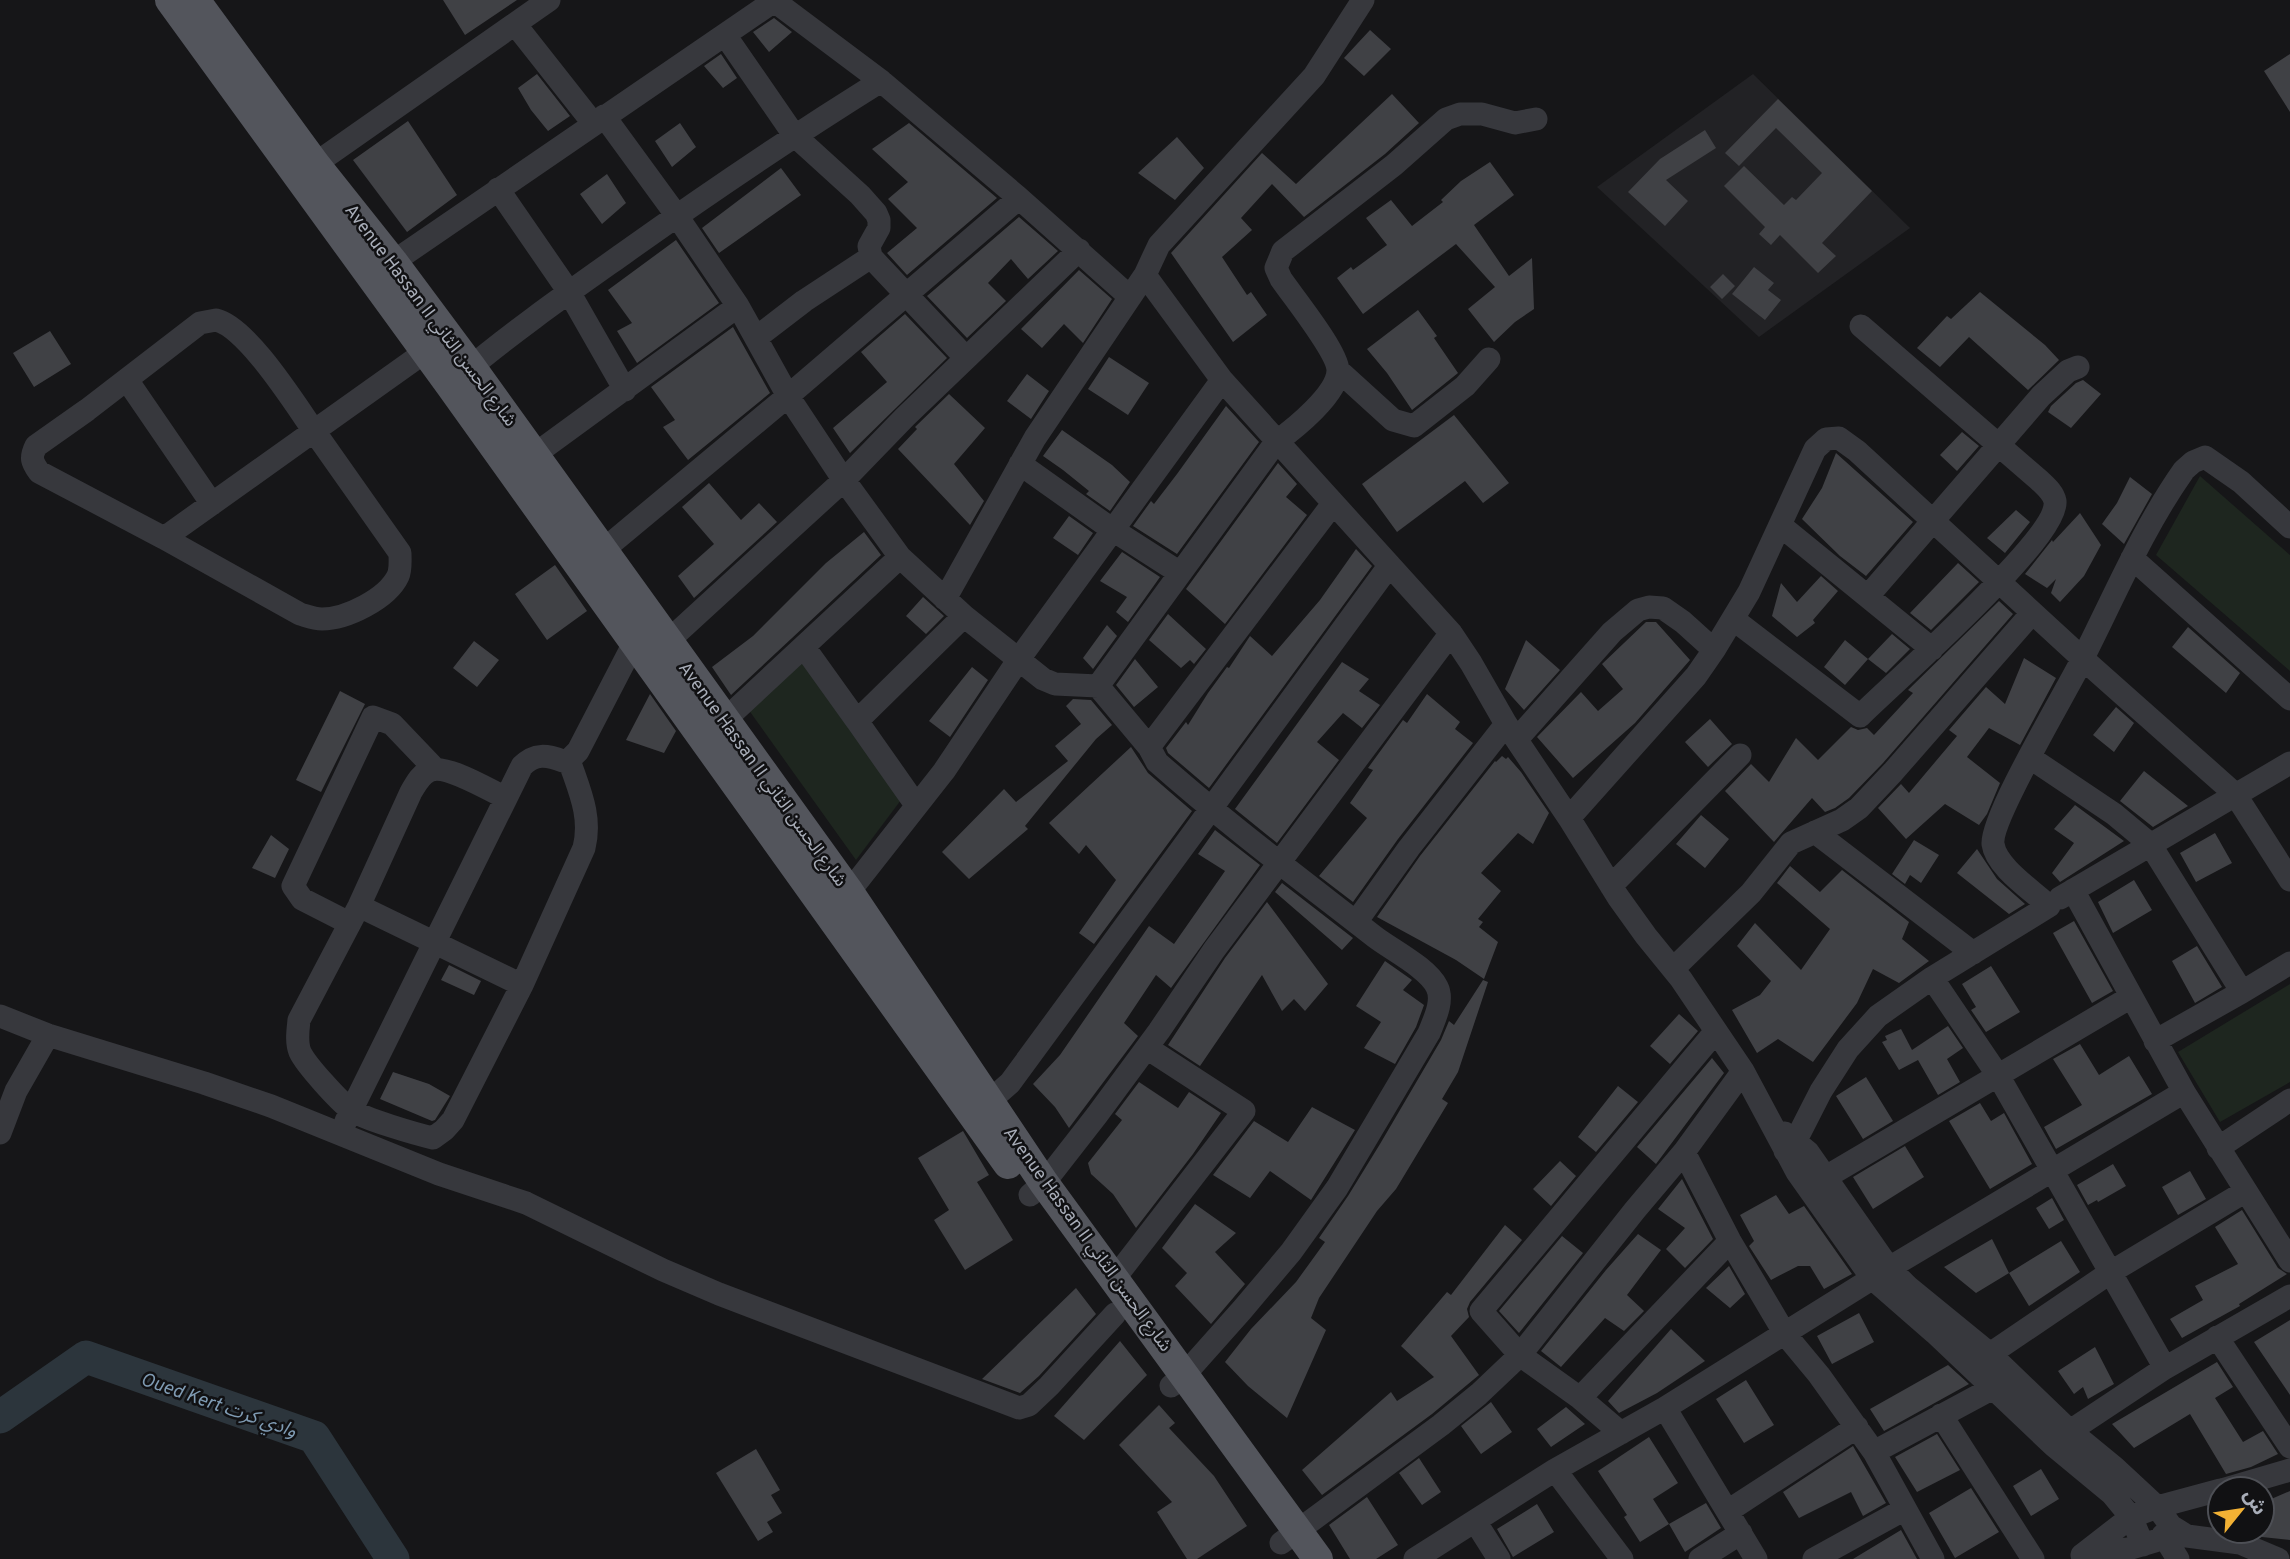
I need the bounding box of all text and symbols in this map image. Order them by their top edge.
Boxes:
street label: Avenue Hassan II شارع الحسن الثاني [338,200,521,432]
street label: Avenue Hassan II شارع الحسن الثاني [672,658,851,892]
street label: Avenue Hassan II شارع الحسن الثاني [997,1123,1176,1357]
water label: Oued Kert وادي كرت [137,1368,300,1445]
north arrow [2206,1475,2276,1545]
text: ش [2237,1485,2271,1520]

